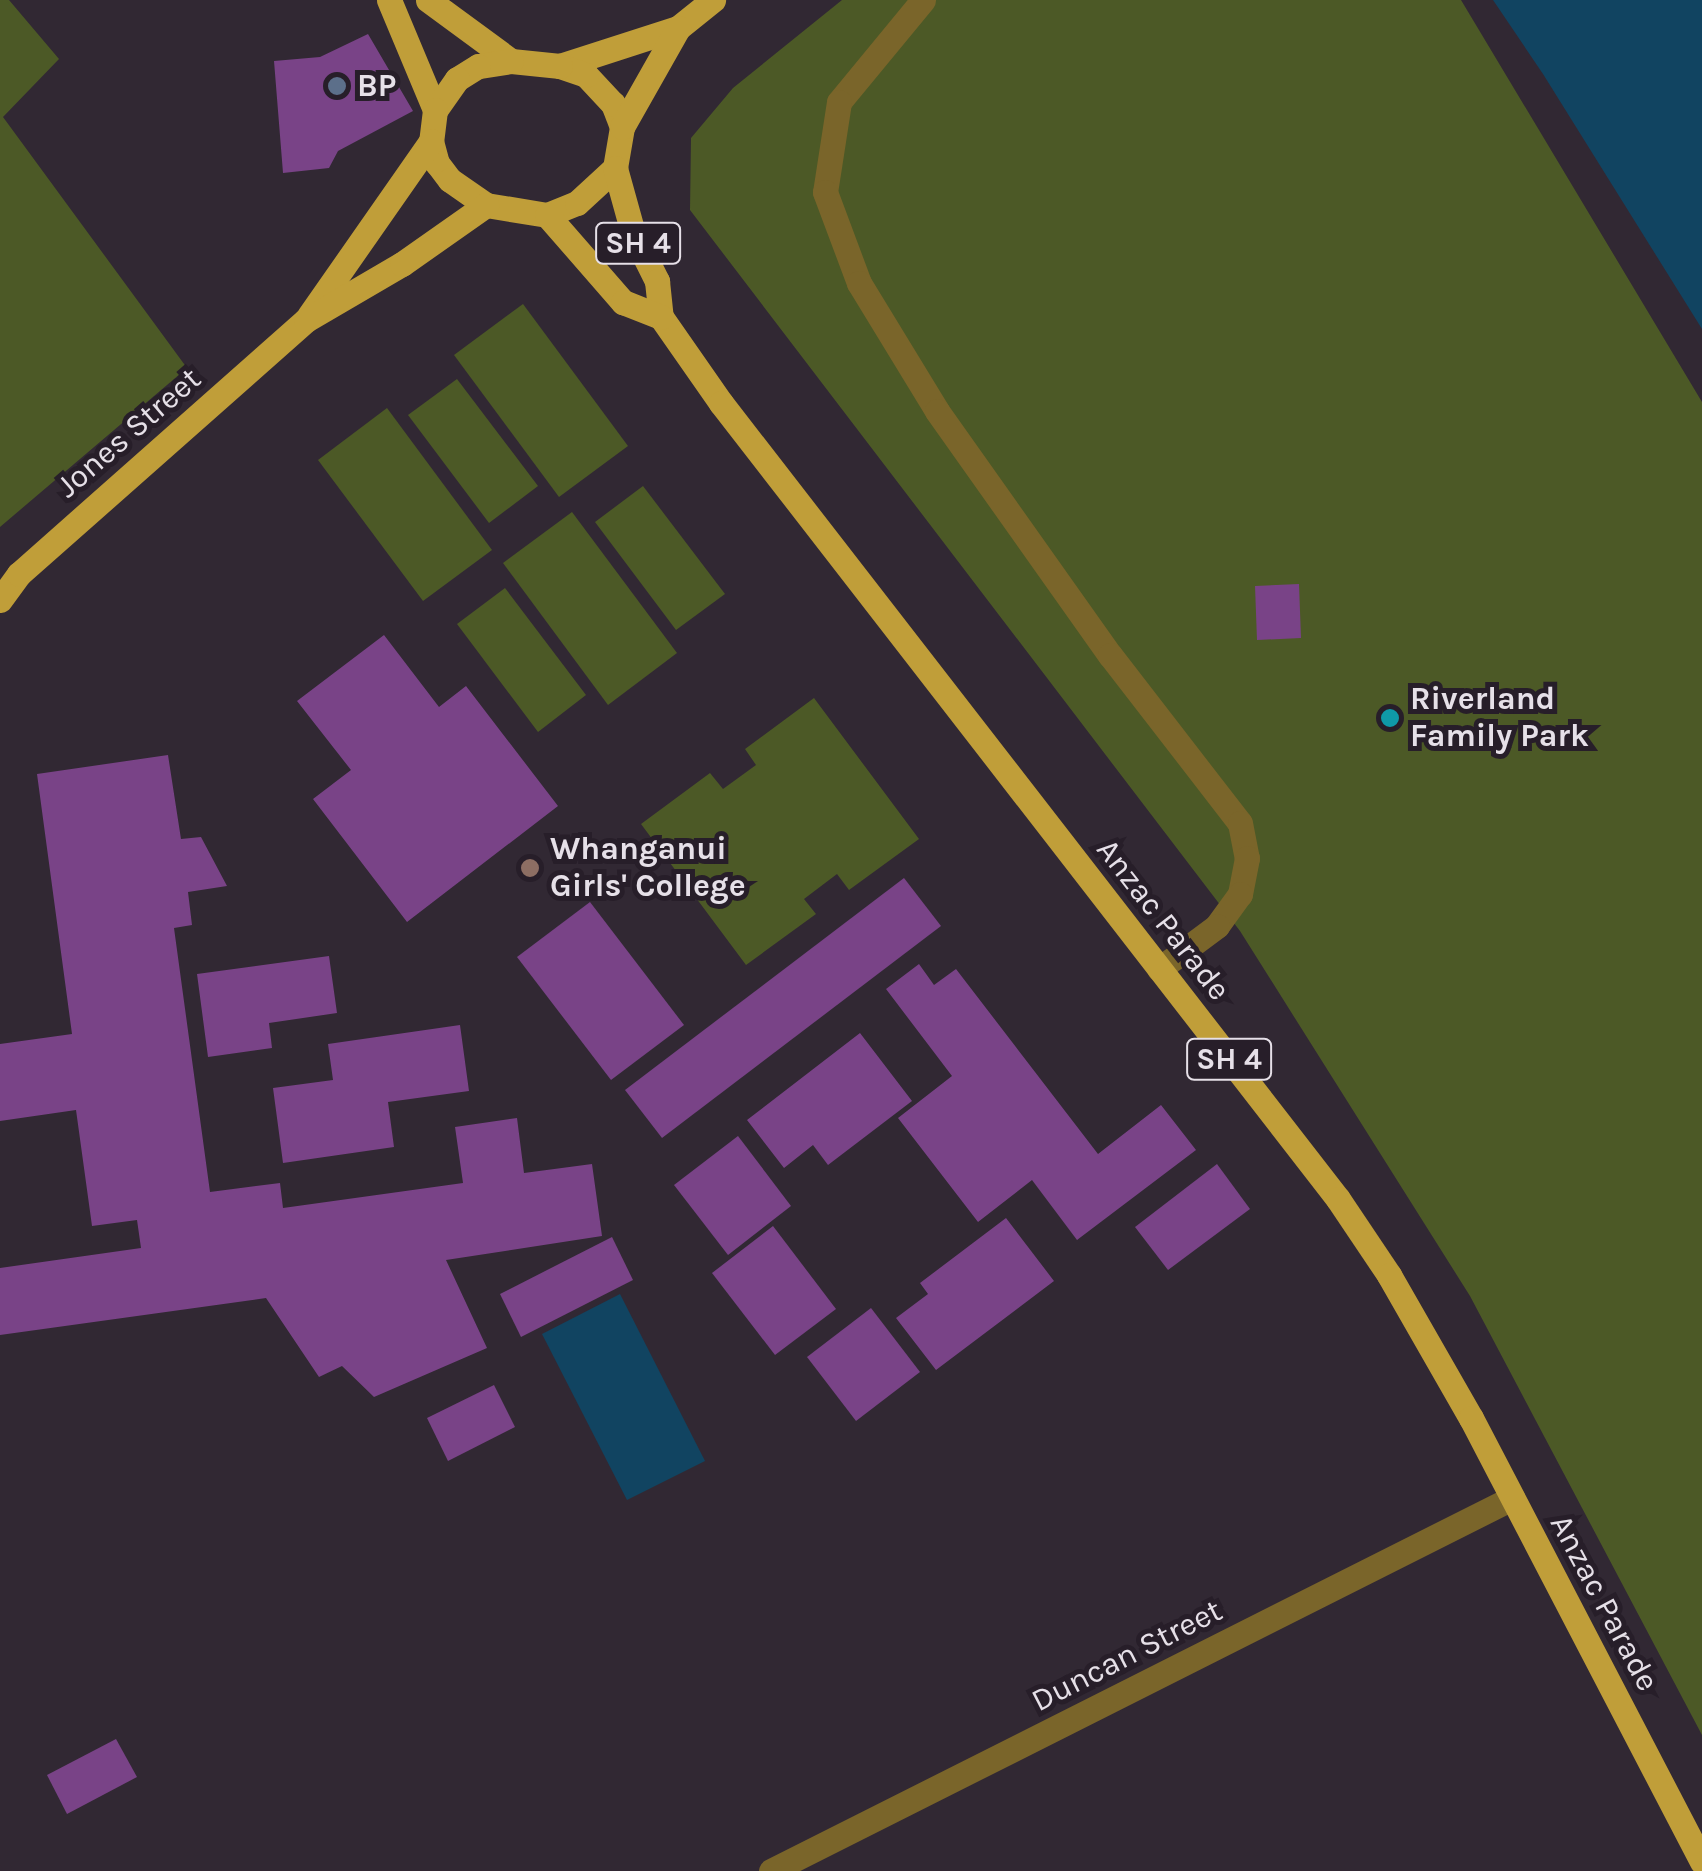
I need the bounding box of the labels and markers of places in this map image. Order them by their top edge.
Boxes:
place label: BP [357,67,396,105]
marker: BP [326,75,348,97]
place label: Riverland Family Park [1410,681,1589,756]
marker: Riverland Family Park [1379,707,1401,729]
place label: Whanganui Girls' College [550,831,746,906]
marker: Whanganui Girls' College [519,857,541,879]

